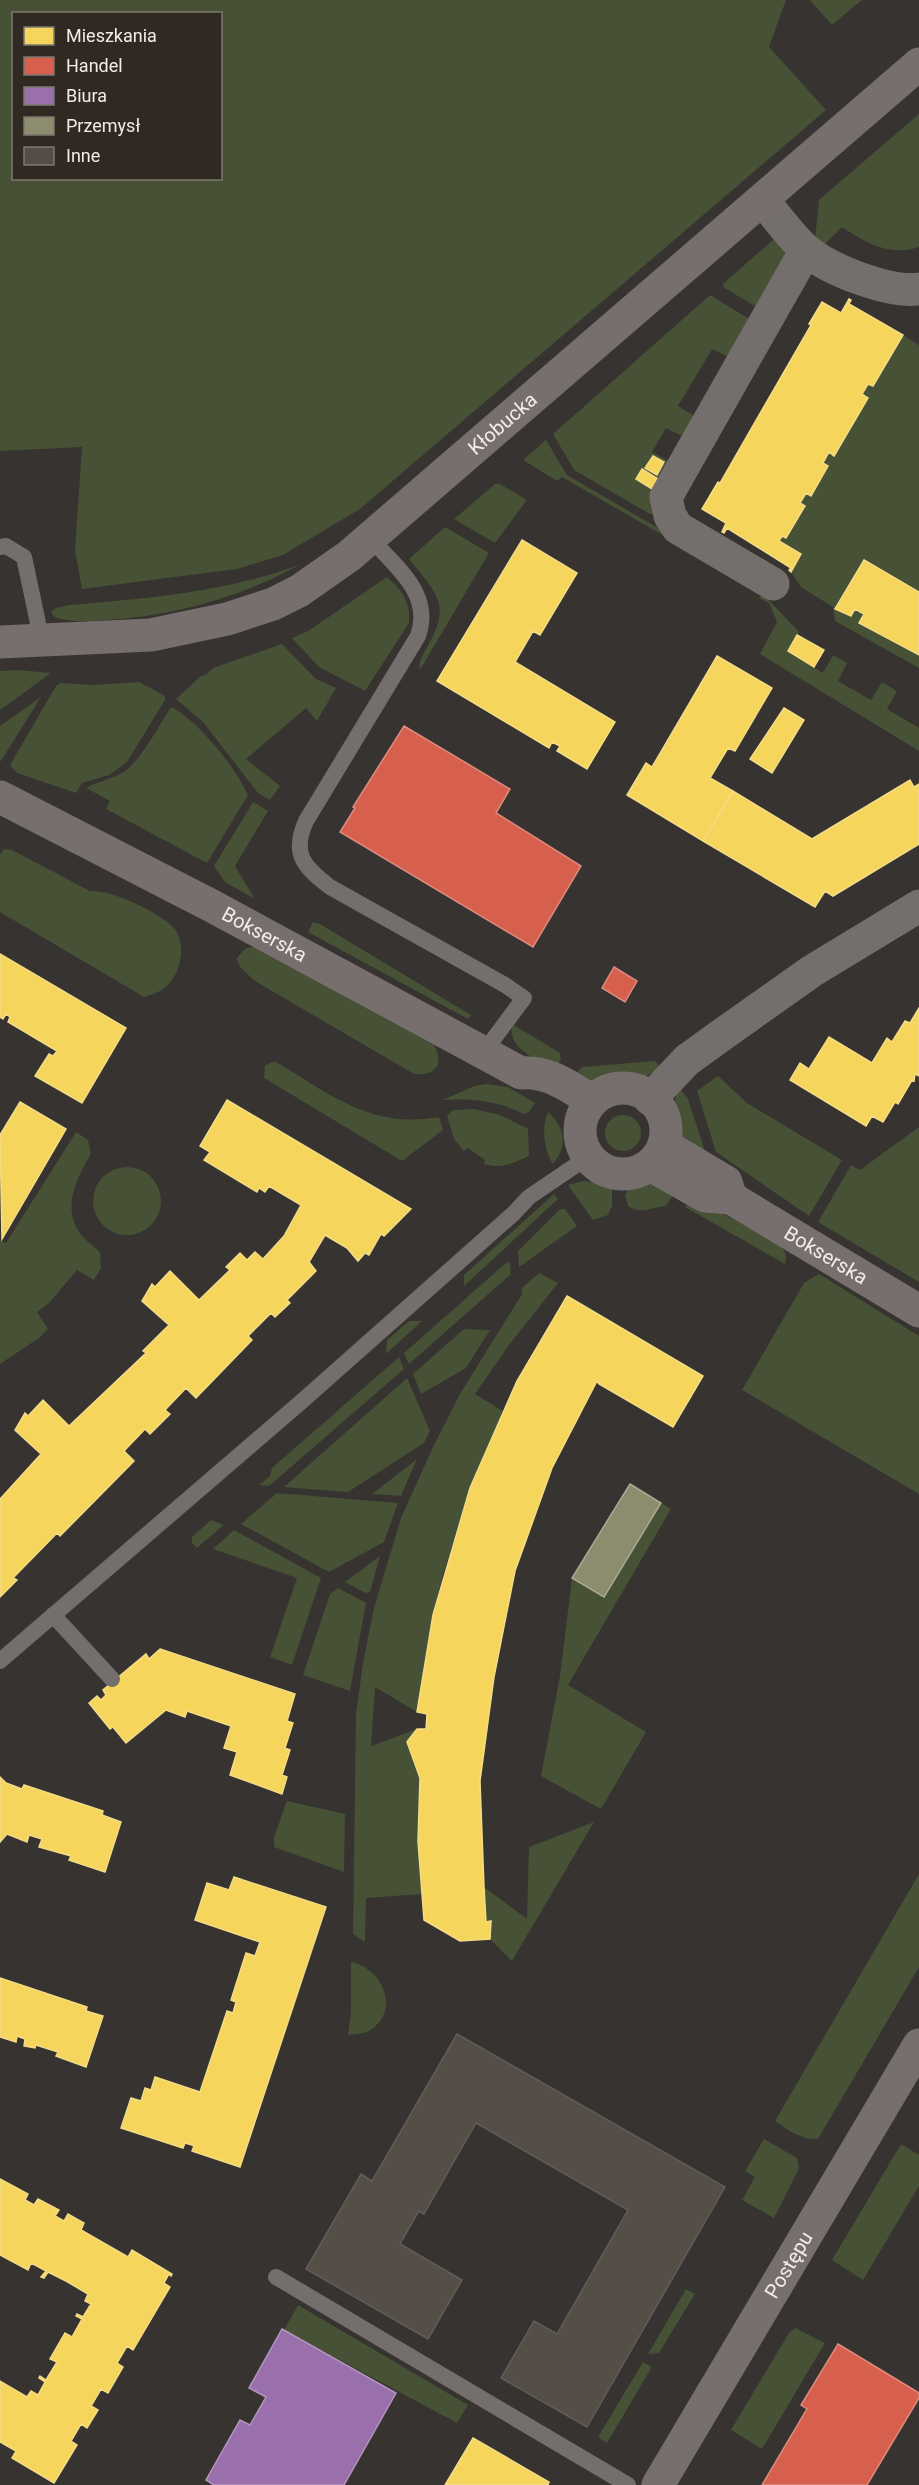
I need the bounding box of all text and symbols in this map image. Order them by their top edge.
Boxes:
legend [12,12,222,180]
text: Mieszkania [66,25,157,46]
text: Handel [66,55,123,76]
text: Biura [66,85,107,106]
text: Przemysł [66,115,140,136]
text: Inne [66,145,100,166]
street label: Kłobucka [463,387,542,460]
street label: Bokserska [218,902,311,967]
street label: Bokserska [780,1221,872,1289]
street label: Postępu [759,2227,818,2303]

